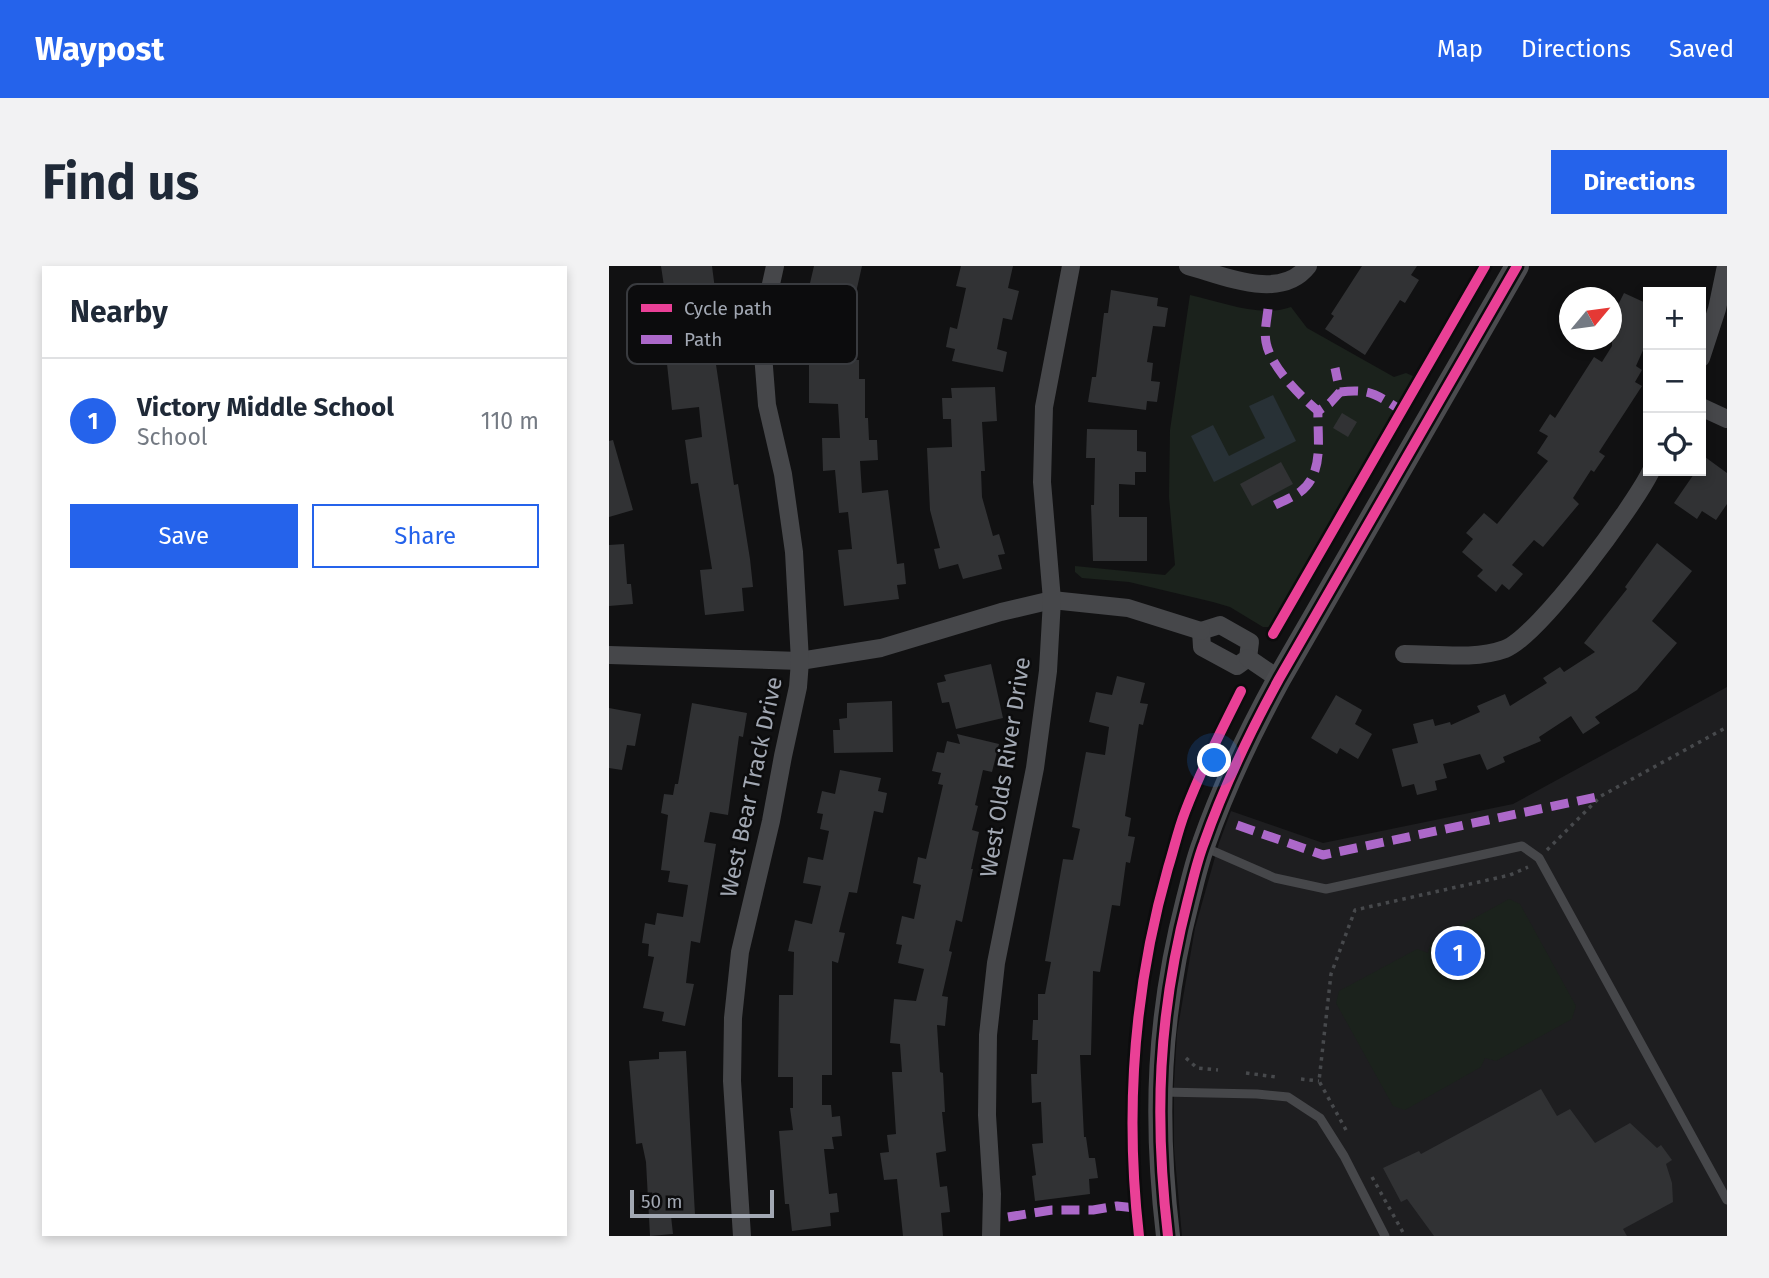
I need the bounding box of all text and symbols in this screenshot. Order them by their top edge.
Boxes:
text: Waypost [35,29,164,69]
text: Map [1437,35,1483,63]
text: Directions [1521,35,1631,63]
text: Saved [1669,35,1734,63]
button: Directions [1551,150,1727,214]
text: Find us [42,153,199,212]
legend [627,284,857,364]
north arrow [1559,287,1622,350]
map controls [1643,287,1706,476]
button: + [1643,287,1706,350]
text: Nearby [70,294,168,330]
text: Cycle path [684,297,772,320]
text: Path [684,328,722,351]
button: − [1643,350,1706,413]
text: Victory Middle School [137,392,394,423]
text: 1 [88,407,98,435]
text: 110 m [481,407,539,435]
button: locate [1643,413,1706,476]
text: School [137,423,208,451]
button: Save [70,504,298,568]
button: Share [312,504,539,568]
street label: West Olds River Drive [974,655,1036,879]
street label: West Bear Track Drive [714,674,788,900]
your location [1197,743,1231,777]
pin: 1 [1435,927,1481,979]
scale bar [630,1187,773,1219]
text: 50 m [641,1190,682,1213]

